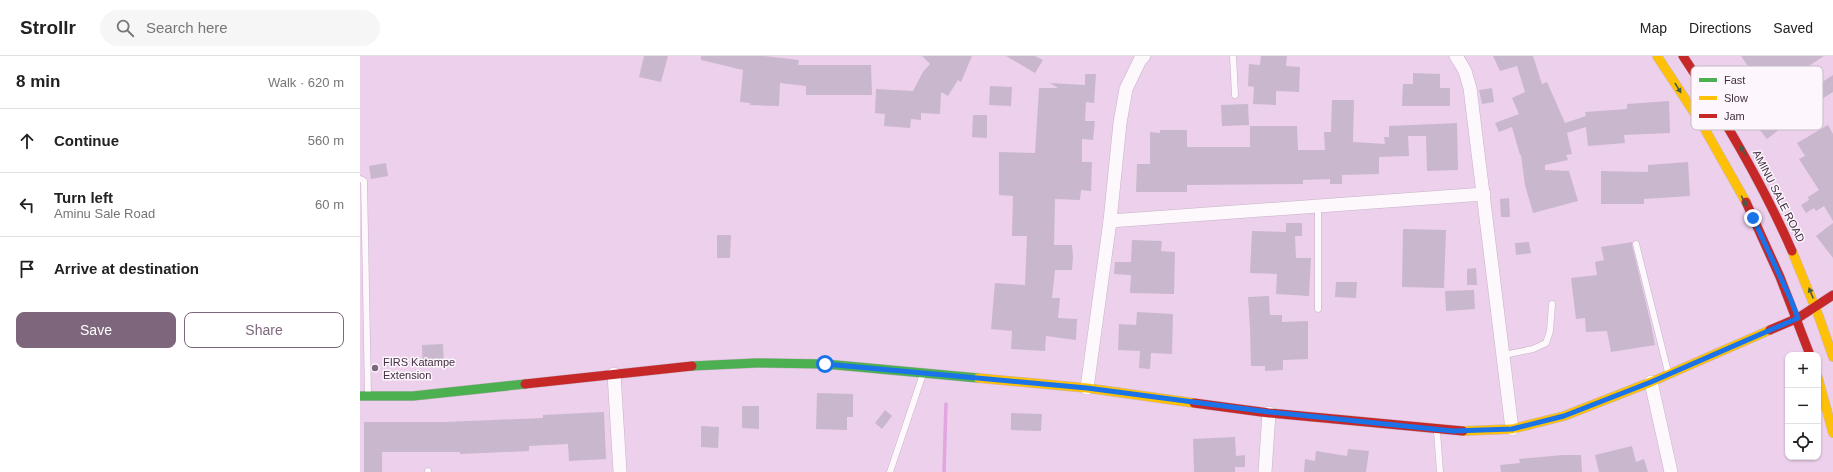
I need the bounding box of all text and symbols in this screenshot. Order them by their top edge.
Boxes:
search box [100,10,380,46]
text: Strollr [20,17,76,38]
icon: search [114,17,136,39]
text: Search here [146,19,228,36]
text: Map [1640,20,1667,36]
text: Directions [1689,20,1751,36]
text: Saved [1773,20,1813,36]
legend [1691,66,1823,130]
text: 8 min [16,72,60,91]
text: Fast [1724,74,1745,86]
text: Walk · 620 m [268,75,344,90]
one-way arrow [1675,82,1682,94]
text: Slow [1724,92,1748,104]
text: Jam [1724,110,1745,122]
icon: ahead [16,130,38,152]
text: Continue [54,132,119,149]
text: 560 m [308,133,344,148]
one-way arrow [1739,145,1746,157]
street label: AMINU SALE ROAD [1751,148,1807,244]
text: Turn left [54,189,113,206]
icon: left [16,194,38,216]
one-way arrow [1741,195,1747,206]
text: 60 m [315,197,344,212]
text: Aminu Sale Road [54,206,155,221]
route end [1744,209,1762,227]
icon: arrive [16,258,38,280]
text: Arrive at destination [54,260,199,277]
one-way arrow [1808,287,1814,299]
button: Save [16,312,176,348]
button: Share [184,312,344,348]
map controls [1785,352,1821,460]
button: + [1785,352,1821,388]
route start [816,355,834,373]
place label: FIRS Katampe Extension [383,356,455,381]
marker: FIRS Katampe Extension [370,363,380,373]
button: − [1785,388,1821,424]
button: locate [1785,424,1821,460]

